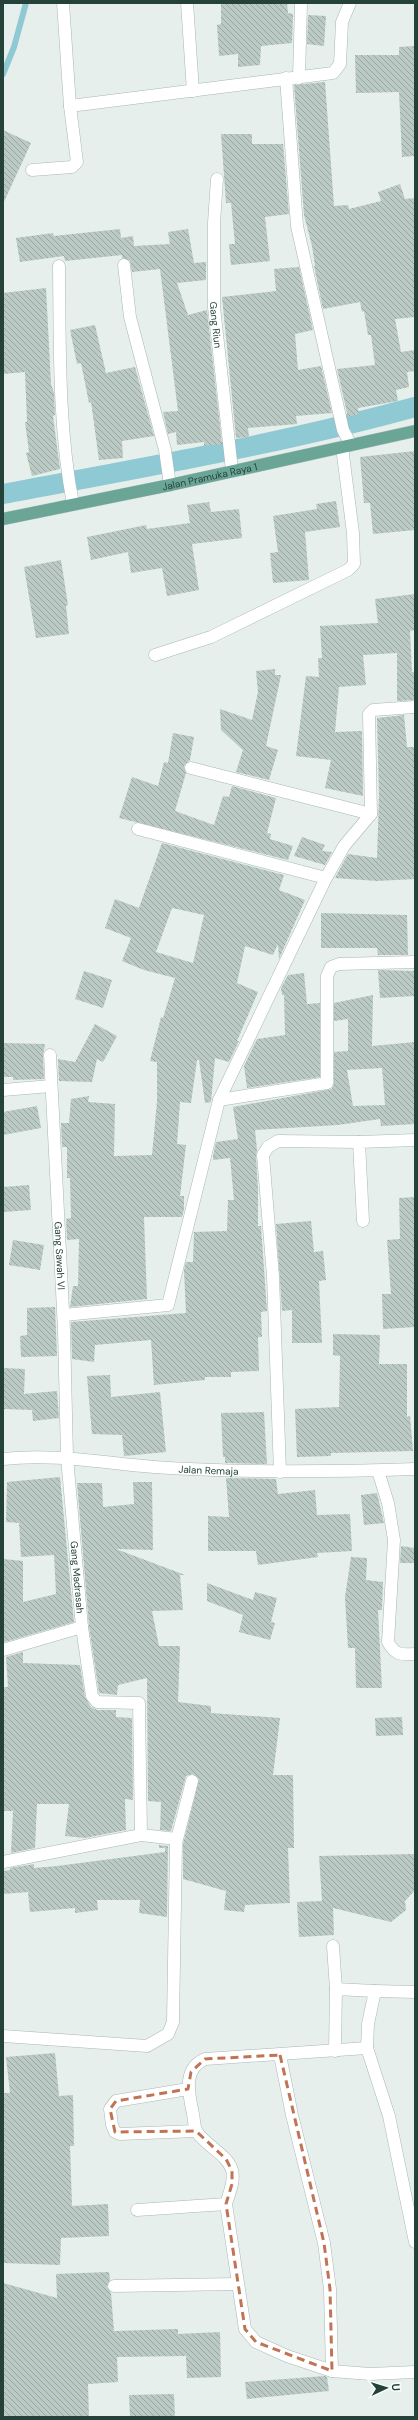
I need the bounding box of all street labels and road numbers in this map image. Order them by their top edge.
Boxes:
street label: Gang Riun [207,301,225,349]
street label: Jalan Pramuka Raya 1 [161,460,258,493]
street label: Gang Sawah VI [51,1221,68,1290]
street label: Jalan Remaja [178,1463,239,1478]
street label: Gang Madrasah [67,1540,87,1614]

